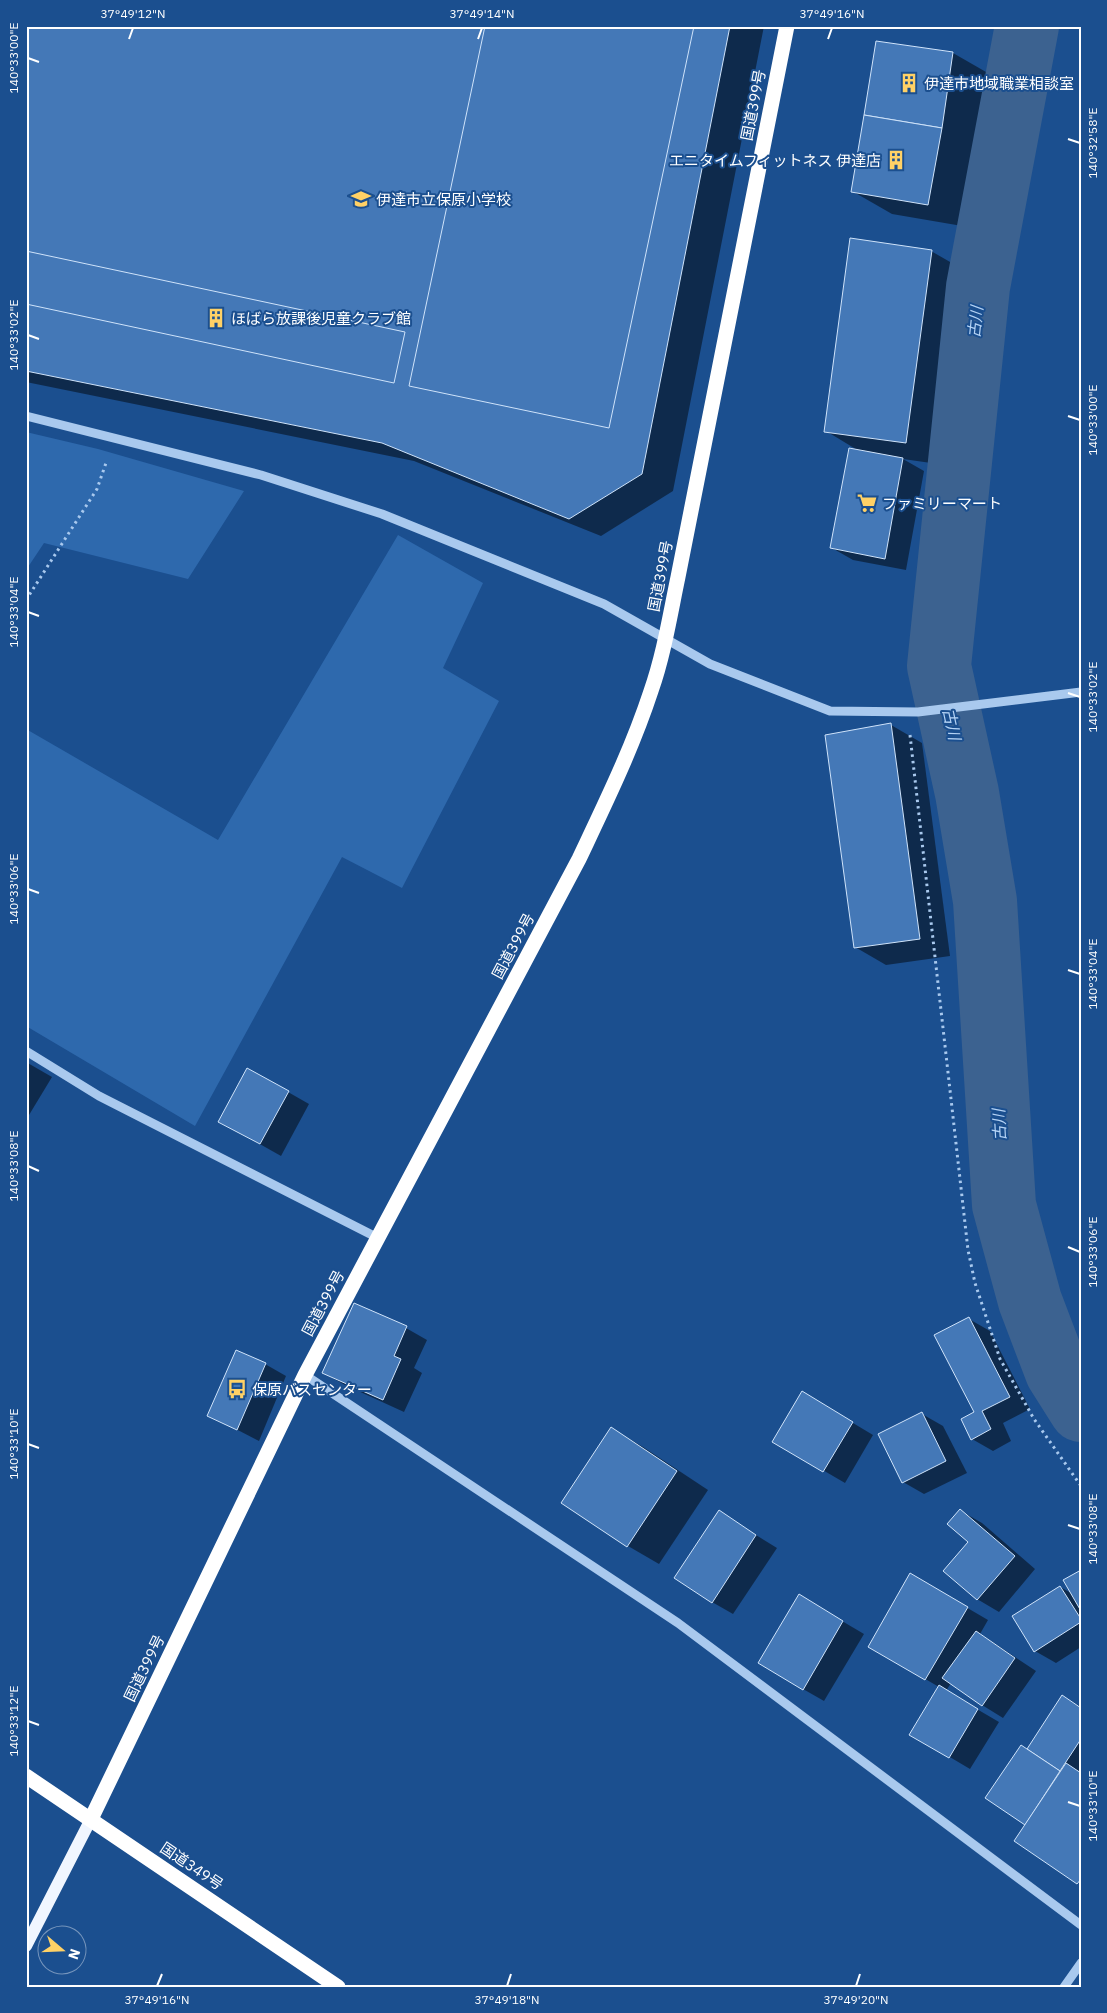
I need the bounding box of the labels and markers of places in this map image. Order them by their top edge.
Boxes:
building icon: 伊達市地域職業相談室 [898,72,920,94]
place label: 伊達市地域職業相談室 [924,74,1074,93]
building icon: エニタイムフィットネス 伊達店 [885,149,907,171]
place label: エニタイムフィットネス 伊達店 [669,151,881,170]
school or university icon: 伊達市立保原小学校 [350,188,372,210]
place label: 伊達市立保原小学校 [376,190,511,209]
building icon: ほばら放課後児童クラブ館 [205,307,227,329]
place label: ほばら放課後児童クラブ館 [231,309,411,328]
supermarket icon: ファミリーマート [856,492,878,514]
place label: ファミリーマート [882,494,1002,513]
bus stop icon: 保原バスセンター [226,1378,248,1400]
place label: 保原バスセンター [252,1380,372,1399]

